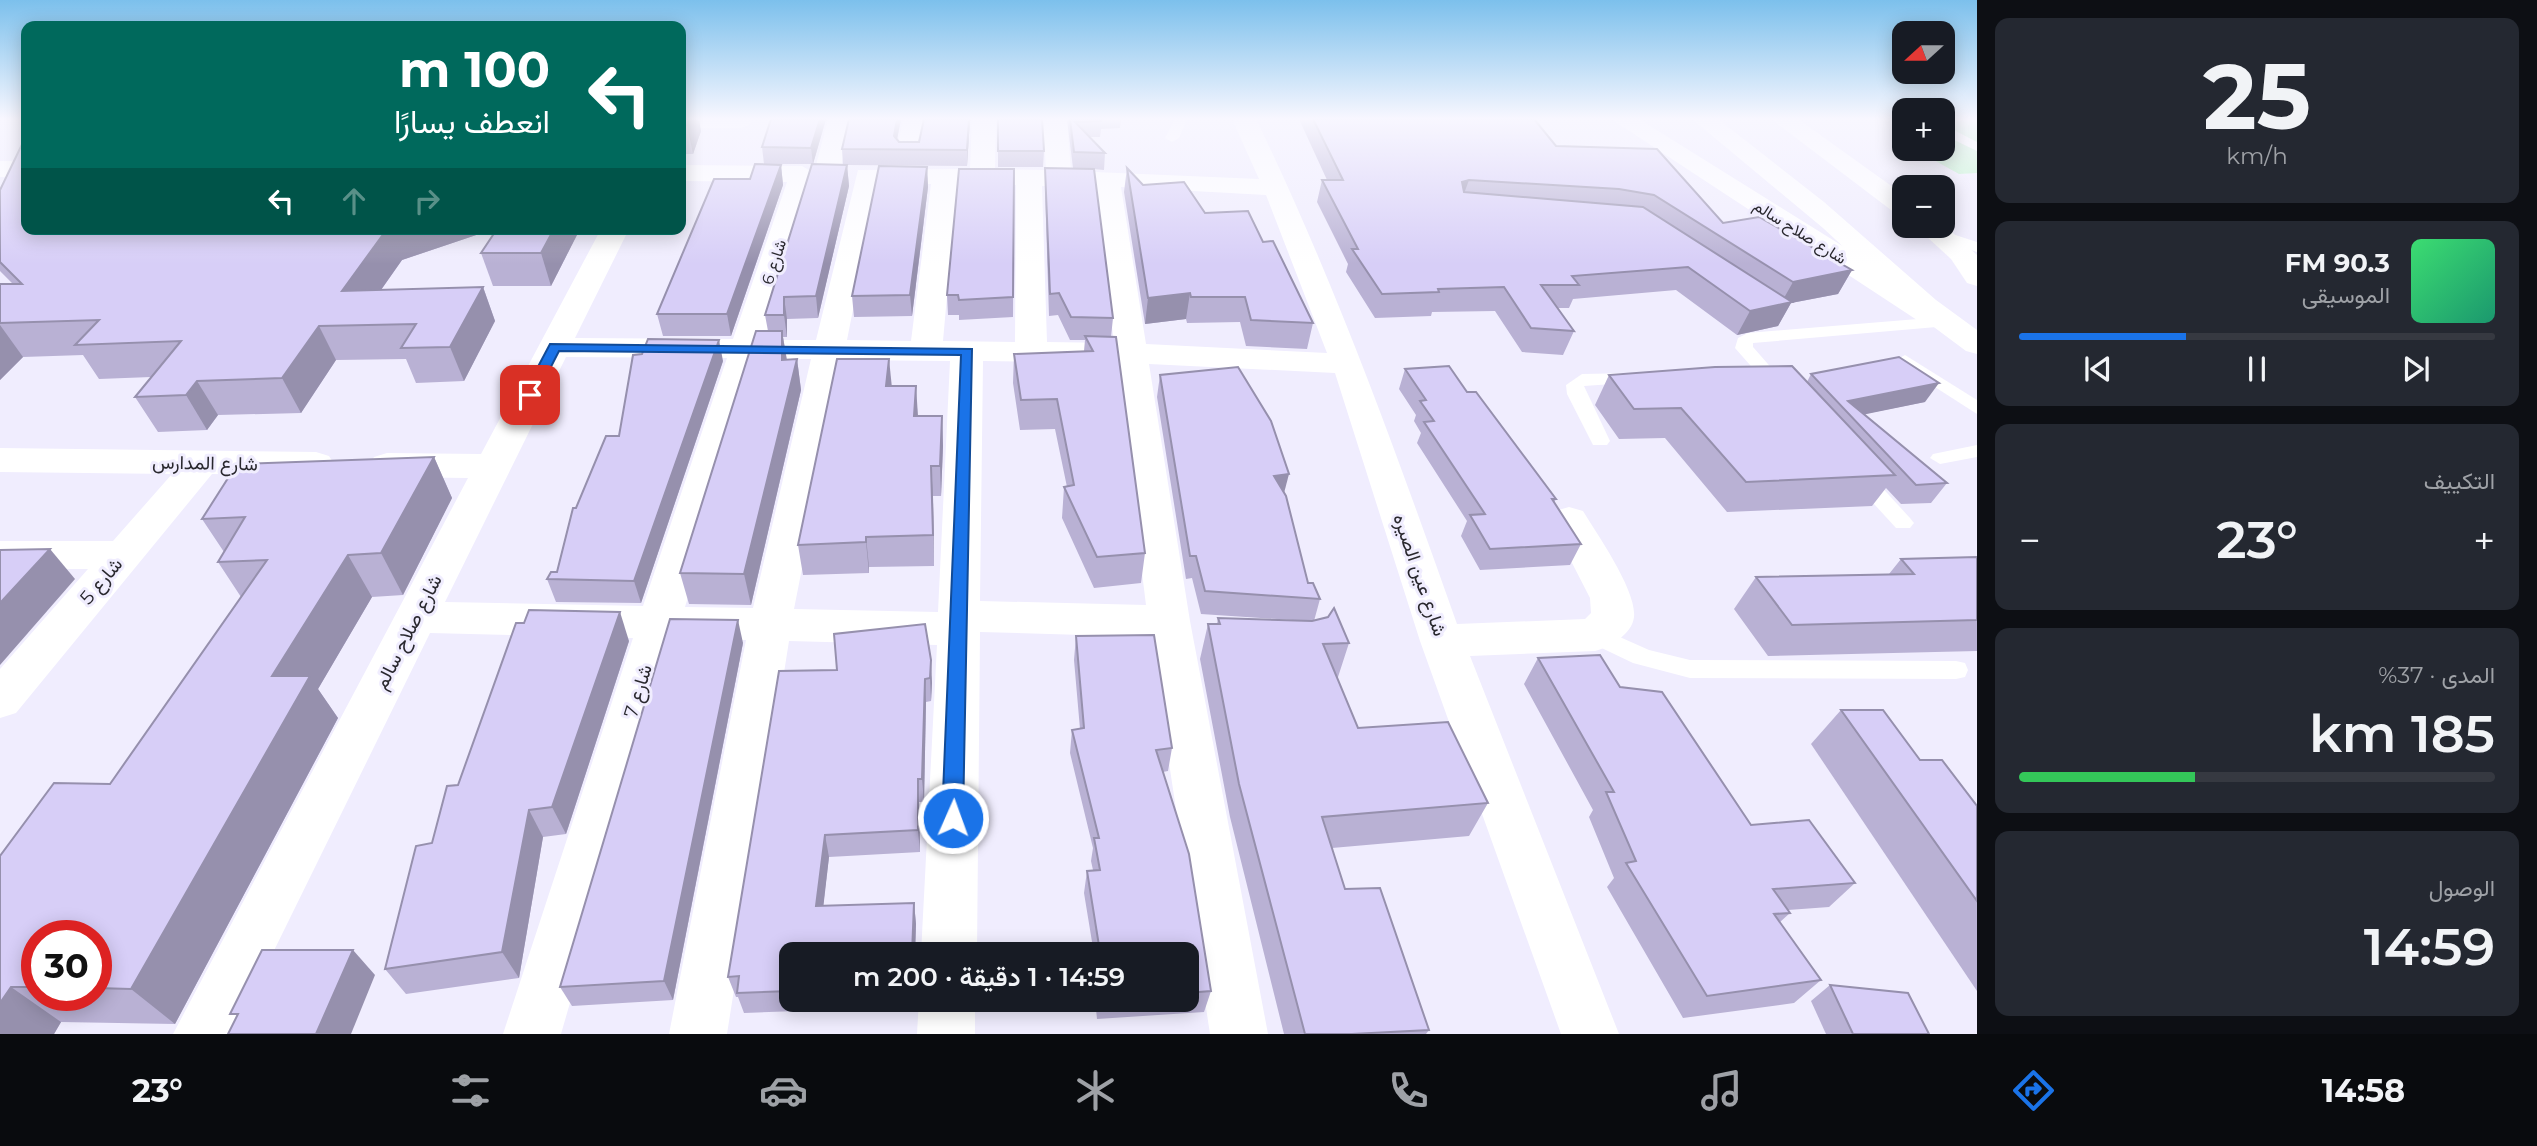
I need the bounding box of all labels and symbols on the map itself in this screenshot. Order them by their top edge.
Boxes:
north arrow [1892,21,1955,84]
street label: شارع صلاح سالم [1749,196,1850,270]
street label: شارع 6 [758,237,792,287]
pin [500,365,560,425]
street label: شارع المدارس [152,451,258,476]
street label: شارع عين الصيره [1387,511,1452,639]
street label: شارع 5 [75,553,128,610]
street label: شارع صلاح سالم [369,571,448,694]
street label: شارع 7 [619,662,658,721]
position arrow [916,781,990,855]
speed limit sign: 30 [21,920,112,1011]

